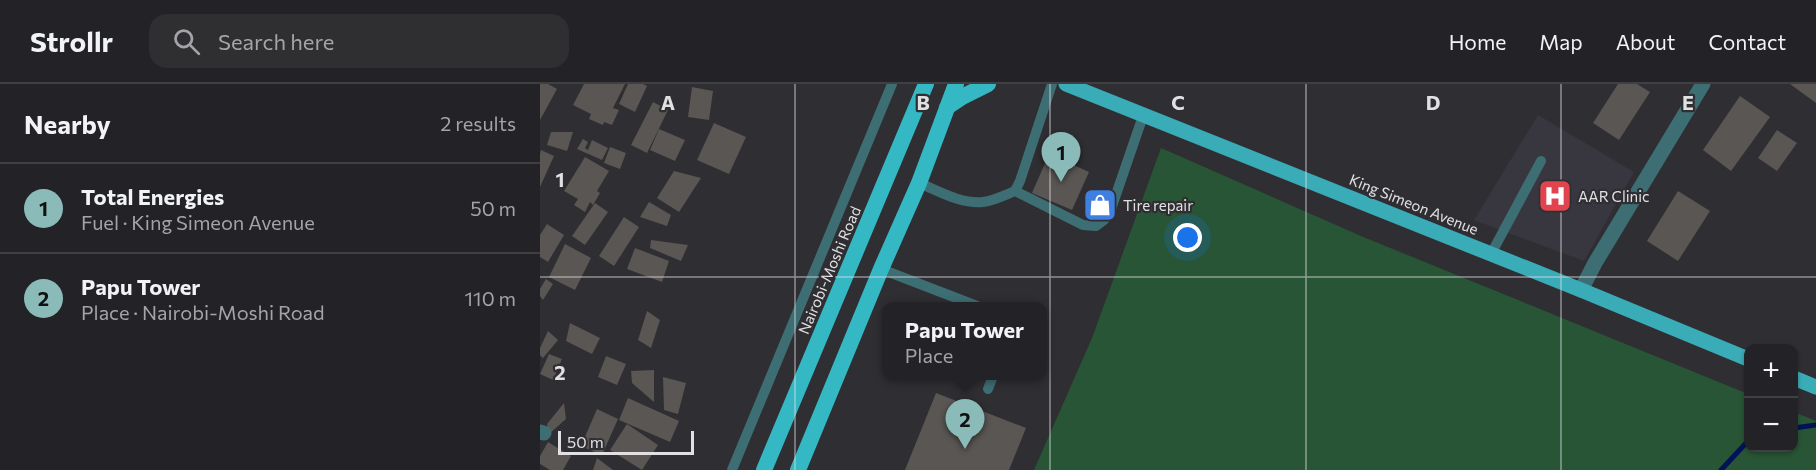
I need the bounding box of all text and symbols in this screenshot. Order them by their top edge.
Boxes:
search box [149,14,569,68]
text: Strollr [30,24,113,58]
icon: search [170,25,203,58]
text: Search here [218,28,334,55]
text: Home [1449,29,1506,54]
text: Map [1539,29,1583,54]
text: About [1616,29,1675,54]
text: Contact [1708,29,1786,54]
text: A [661,90,675,114]
text: B [916,90,930,114]
text: C [1171,90,1185,114]
text: D [1426,90,1440,114]
text: E [1682,90,1694,114]
text: Nearby [24,108,111,139]
text: 2 results [440,111,516,135]
pin: 1 [1042,132,1080,182]
text: 1 [555,167,565,191]
street label: King Simeon Avenue [1347,170,1481,238]
hospital icon: AAR Clinic [1537,178,1573,214]
text: Total Energies [81,183,224,210]
shop icon: Tire repair [1082,187,1118,223]
place label: AAR Clinic [1578,187,1649,205]
text: 1 [39,196,48,220]
text: 50 m [470,196,516,220]
place label: Tire repair [1123,196,1193,214]
street label: Nairobi-Moshi Road [794,203,864,337]
text: Fuel · King Simeon Avenue [81,210,315,234]
your location [1173,223,1202,252]
text: Papu Tower [81,273,200,300]
text: 2 [38,286,49,310]
text: 110 m [465,286,516,310]
text: Place · Nairobi-Moshi Road [81,300,325,324]
popup [882,302,1047,380]
text: Papu Tower [905,316,1024,343]
text: Place [905,343,953,367]
map controls [1744,344,1798,452]
button: + [1744,344,1798,398]
text: 2 [554,360,566,384]
button: − [1744,398,1798,452]
pin: 2 [946,400,984,449]
scale bar [558,428,694,456]
text: 50 m [567,432,604,451]

